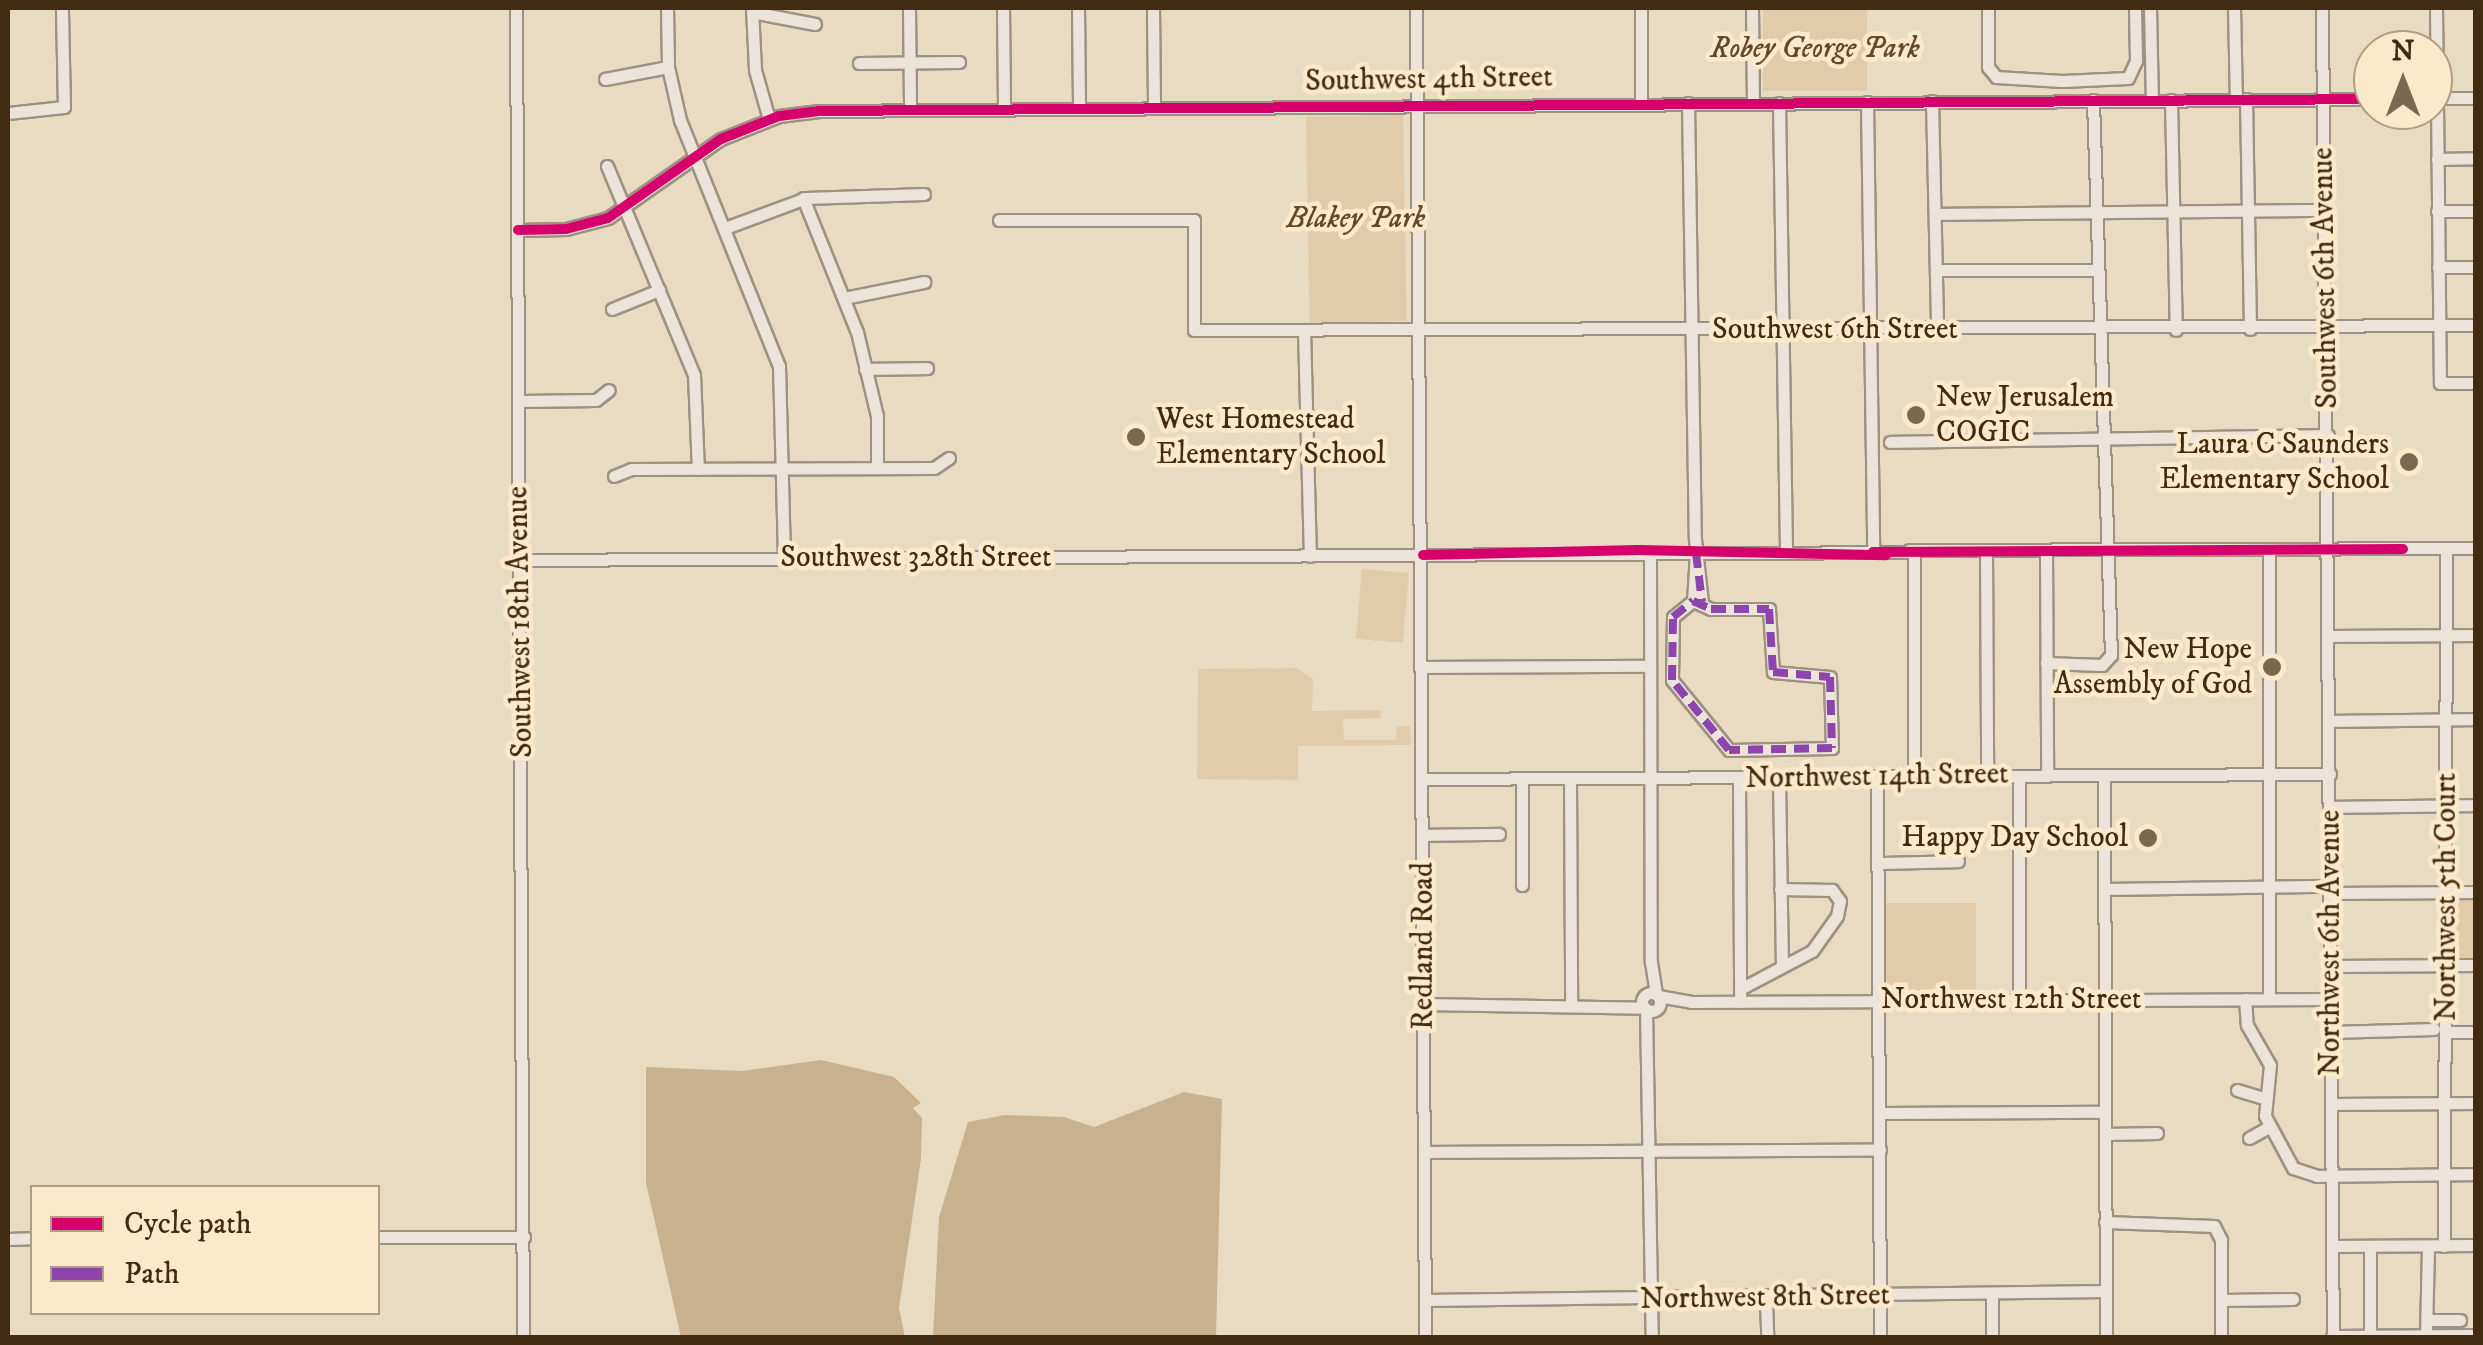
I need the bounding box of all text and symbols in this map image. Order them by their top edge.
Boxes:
north arrow [2353,30,2453,130]
park label: Robey George Park [1710,31,1920,67]
text: N [2392,34,2414,69]
street label: Southwest 4th Street [1305,60,1553,100]
street label: Southwest 6th Avenue [2306,147,2346,409]
park label: Blakey Park [1287,201,1425,237]
street label: Southwest 6th Street [1712,312,1958,348]
place label: New Jerusalem COGIC [1936,380,2114,450]
place label: West Homestead Elementary School [1156,402,1385,472]
marker: New Jerusalem COGIC [1905,404,1927,426]
marker: West Homestead Elementary School [1125,426,1147,448]
place label: Laura C Saunders Elementary School [2160,427,2389,498]
marker: Laura C Saunders Elementary School [2398,451,2420,473]
street label: Southwest 18th Avenue [501,486,541,758]
street label: Southwest 328th Street [780,540,1052,576]
place label: New Hope Assembly of God [2054,632,2252,702]
marker: New Hope Assembly of God [2261,656,2283,678]
street label: Northwest 14th Street [1745,757,2009,797]
street label: Northwest 5th Court [2429,773,2465,1021]
street label: Northwest 6th Avenue [2313,810,2349,1076]
place label: Happy Day School [1901,820,2128,856]
marker: Happy Day School [2137,827,2159,849]
street label: Redland Road [1406,862,1442,1030]
street label: Northwest 12th Street [1881,982,2141,1018]
legend [30,1185,380,1315]
text: Cycle path [124,1206,252,1243]
text: Path [124,1256,180,1293]
street label: Northwest 8th Street [1640,1278,1890,1318]

